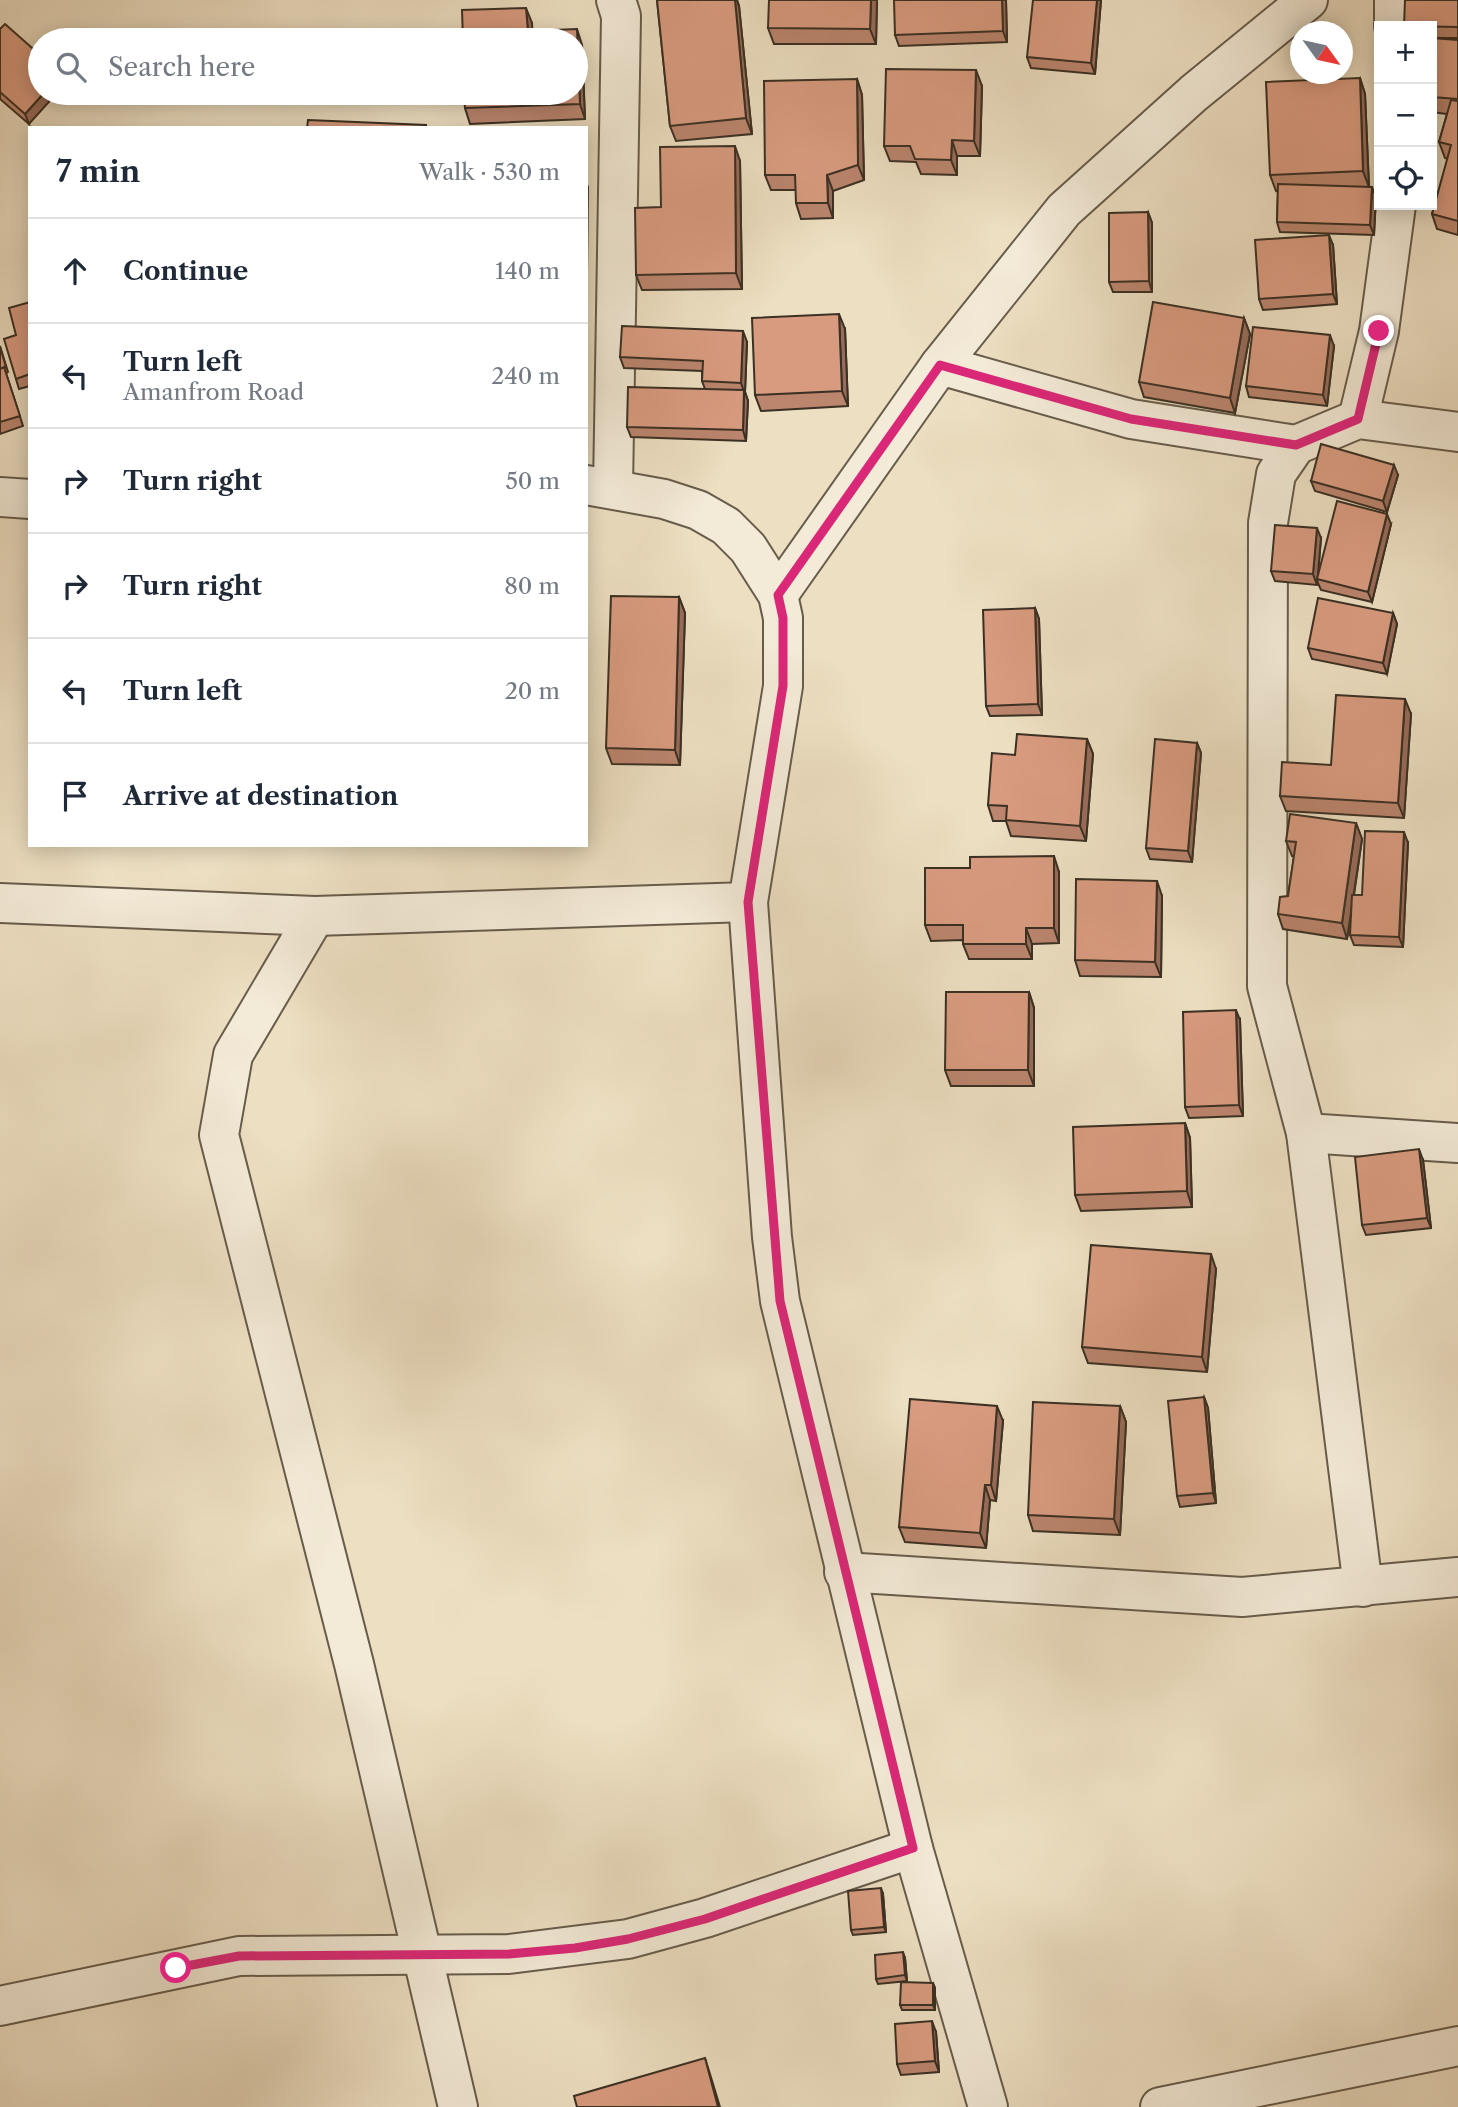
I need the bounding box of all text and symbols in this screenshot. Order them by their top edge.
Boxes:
north arrow [1290,21,1353,84]
map controls [1374,21,1437,210]
button: + [1374,21,1437,84]
search box [28,28,588,105]
icon: search [52,48,90,86]
text: Search here [108,51,255,83]
button: − [1374,84,1437,147]
button: locate [1374,147,1437,210]
text: 7 min [56,153,140,190]
text: Walk · 530 m [419,158,560,186]
icon: ahead [56,252,94,290]
text: Continue [123,255,248,287]
text: 140 m [495,257,560,285]
route end [1363,315,1394,346]
text: Turn left [123,346,242,378]
icon: left [56,357,94,395]
text: 240 m [491,362,560,390]
text: Amanfrom Road [123,378,304,406]
icon: right [56,462,94,500]
text: Turn right [123,465,262,497]
text: 50 m [505,467,560,495]
icon: right [56,567,94,605]
text: Turn right [123,570,262,602]
text: 80 m [504,572,560,600]
icon: left [56,672,94,710]
text: Turn left [123,675,242,707]
text: 20 m [505,677,560,705]
icon: arrive [56,777,94,815]
text: Arrive at destination [123,780,398,812]
route start [160,1952,191,1983]

